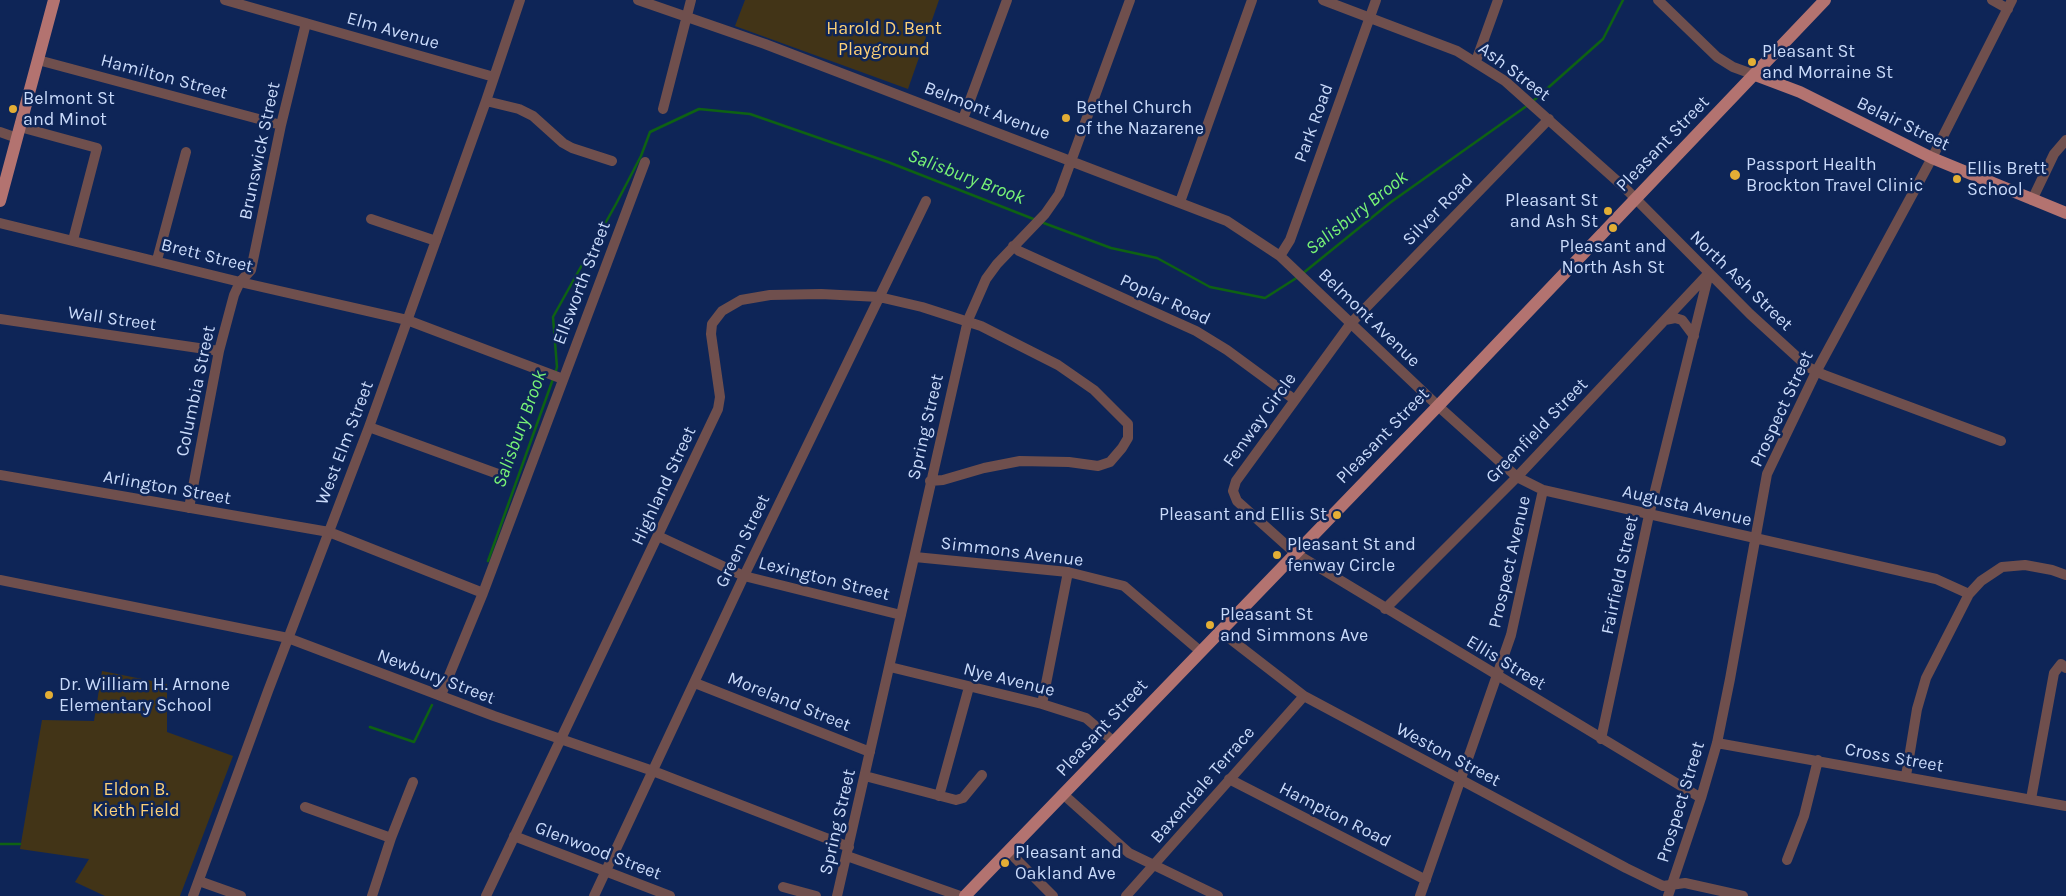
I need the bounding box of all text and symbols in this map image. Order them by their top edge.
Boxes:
street label: Elm Avenue [344,7,442,55]
park label: Harold D. Bent Playground [826,18,942,60]
street label: Ash Street [1474,38,1554,106]
place label: Pleasant St and Morraine St [1762,41,1893,84]
street label: Hamilton Street [98,50,230,104]
marker: Pleasant St and Morraine St [1746,56,1758,68]
street label: Belmont Avenue [921,77,1053,145]
street label: Brunswick Street [235,80,285,222]
street label: Park Road [1290,81,1338,165]
place label: Belmont St and Minot [23,88,115,130]
street label: Pleasant Street [1612,92,1714,196]
street label: Belair Street [1853,92,1953,156]
place label: Bethel Church of the Nazarene [1076,97,1204,140]
marker: Belmont St and Minot [7,103,19,115]
marker: Bethel Church of the Nazarene [1060,112,1072,124]
water label: Salisbury Brook [904,144,1028,210]
place label: Passport Health Brockton Travel Clinic [1746,154,1923,196]
place label: Ellis Brett School [1967,158,2047,200]
water label: Salisbury Brook [1301,166,1413,260]
marker: Passport Health Brockton Travel Clinic [1728,168,1742,182]
street label: Silver Road [1398,169,1478,251]
marker: Ellis Brett School [1951,173,1963,185]
place label: Pleasant St and Ash St [1505,190,1598,232]
marker: Pleasant St and Ash St [1602,205,1614,217]
street label: Ellsworth Street [549,218,615,348]
marker: Pleasant and North Ash St [1607,222,1619,234]
street label: North Ash Street [1685,226,1797,336]
street label: Brett Street [159,234,255,278]
place label: Pleasant and North Ash St [1560,236,1666,278]
street label: Belmont Avenue [1314,264,1424,372]
street label: Poplar Road [1116,270,1214,330]
street label: Wall Street [66,302,158,336]
street label: Columbia Street [172,324,220,458]
street label: Prospect Street [1746,348,1818,470]
water label: Salisbury Brook [488,367,552,491]
street label: Fenway Circle [1219,369,1301,471]
street label: Spring Street [903,372,949,482]
street label: Greenfield Street [1481,374,1593,488]
street label: West Elm Street [311,378,379,508]
street label: Pleasant Street [1332,384,1434,488]
street label: Highland Street [627,423,701,549]
street label: Arlington Street [101,466,233,510]
street label: Augusta Avenue [1620,481,1754,531]
street label: Green Street [711,491,775,591]
street label: Prospect Avenue [1484,494,1536,630]
place label: Pleasant and Ellis St [1159,504,1327,526]
marker: Pleasant and Ellis St [1331,509,1343,521]
street label: Fairfield Street [1597,514,1643,636]
street label: Simmons Avenue [939,533,1085,571]
place label: Pleasant St and fenway Circle [1287,534,1416,576]
marker: Pleasant St and fenway Circle [1271,549,1283,561]
street label: Lexington Street [756,552,892,606]
place label: Pleasant St and Simmons Ave [1220,604,1368,646]
marker: Pleasant St and Simmons Ave [1204,619,1216,631]
street label: Ellis Street [1462,631,1550,695]
street label: Newbury Street [374,645,498,709]
street label: Nye Avenue [961,658,1057,702]
street label: Moreland Street [724,667,854,737]
place label: Dr. William H. Arnone Elementary School [59,674,230,716]
street label: Pleasant Street [1052,675,1152,781]
marker: Dr. William H. Arnone Elementary School [43,689,55,701]
street label: Weston Street [1392,718,1504,792]
street label: Baxendale Terrace [1146,722,1260,848]
street label: Prospect Street [1652,739,1710,865]
street label: Cross Street [1843,739,1945,777]
street label: Spring Street [815,767,861,877]
street label: Hampton Road [1276,778,1394,852]
park label: Eldon B. Kieth Field [92,779,180,822]
street label: Glenwood Street [532,817,664,885]
place label: Pleasant and Oakland Ave [1015,842,1122,884]
marker: Pleasant and Oakland Ave [999,857,1011,869]

